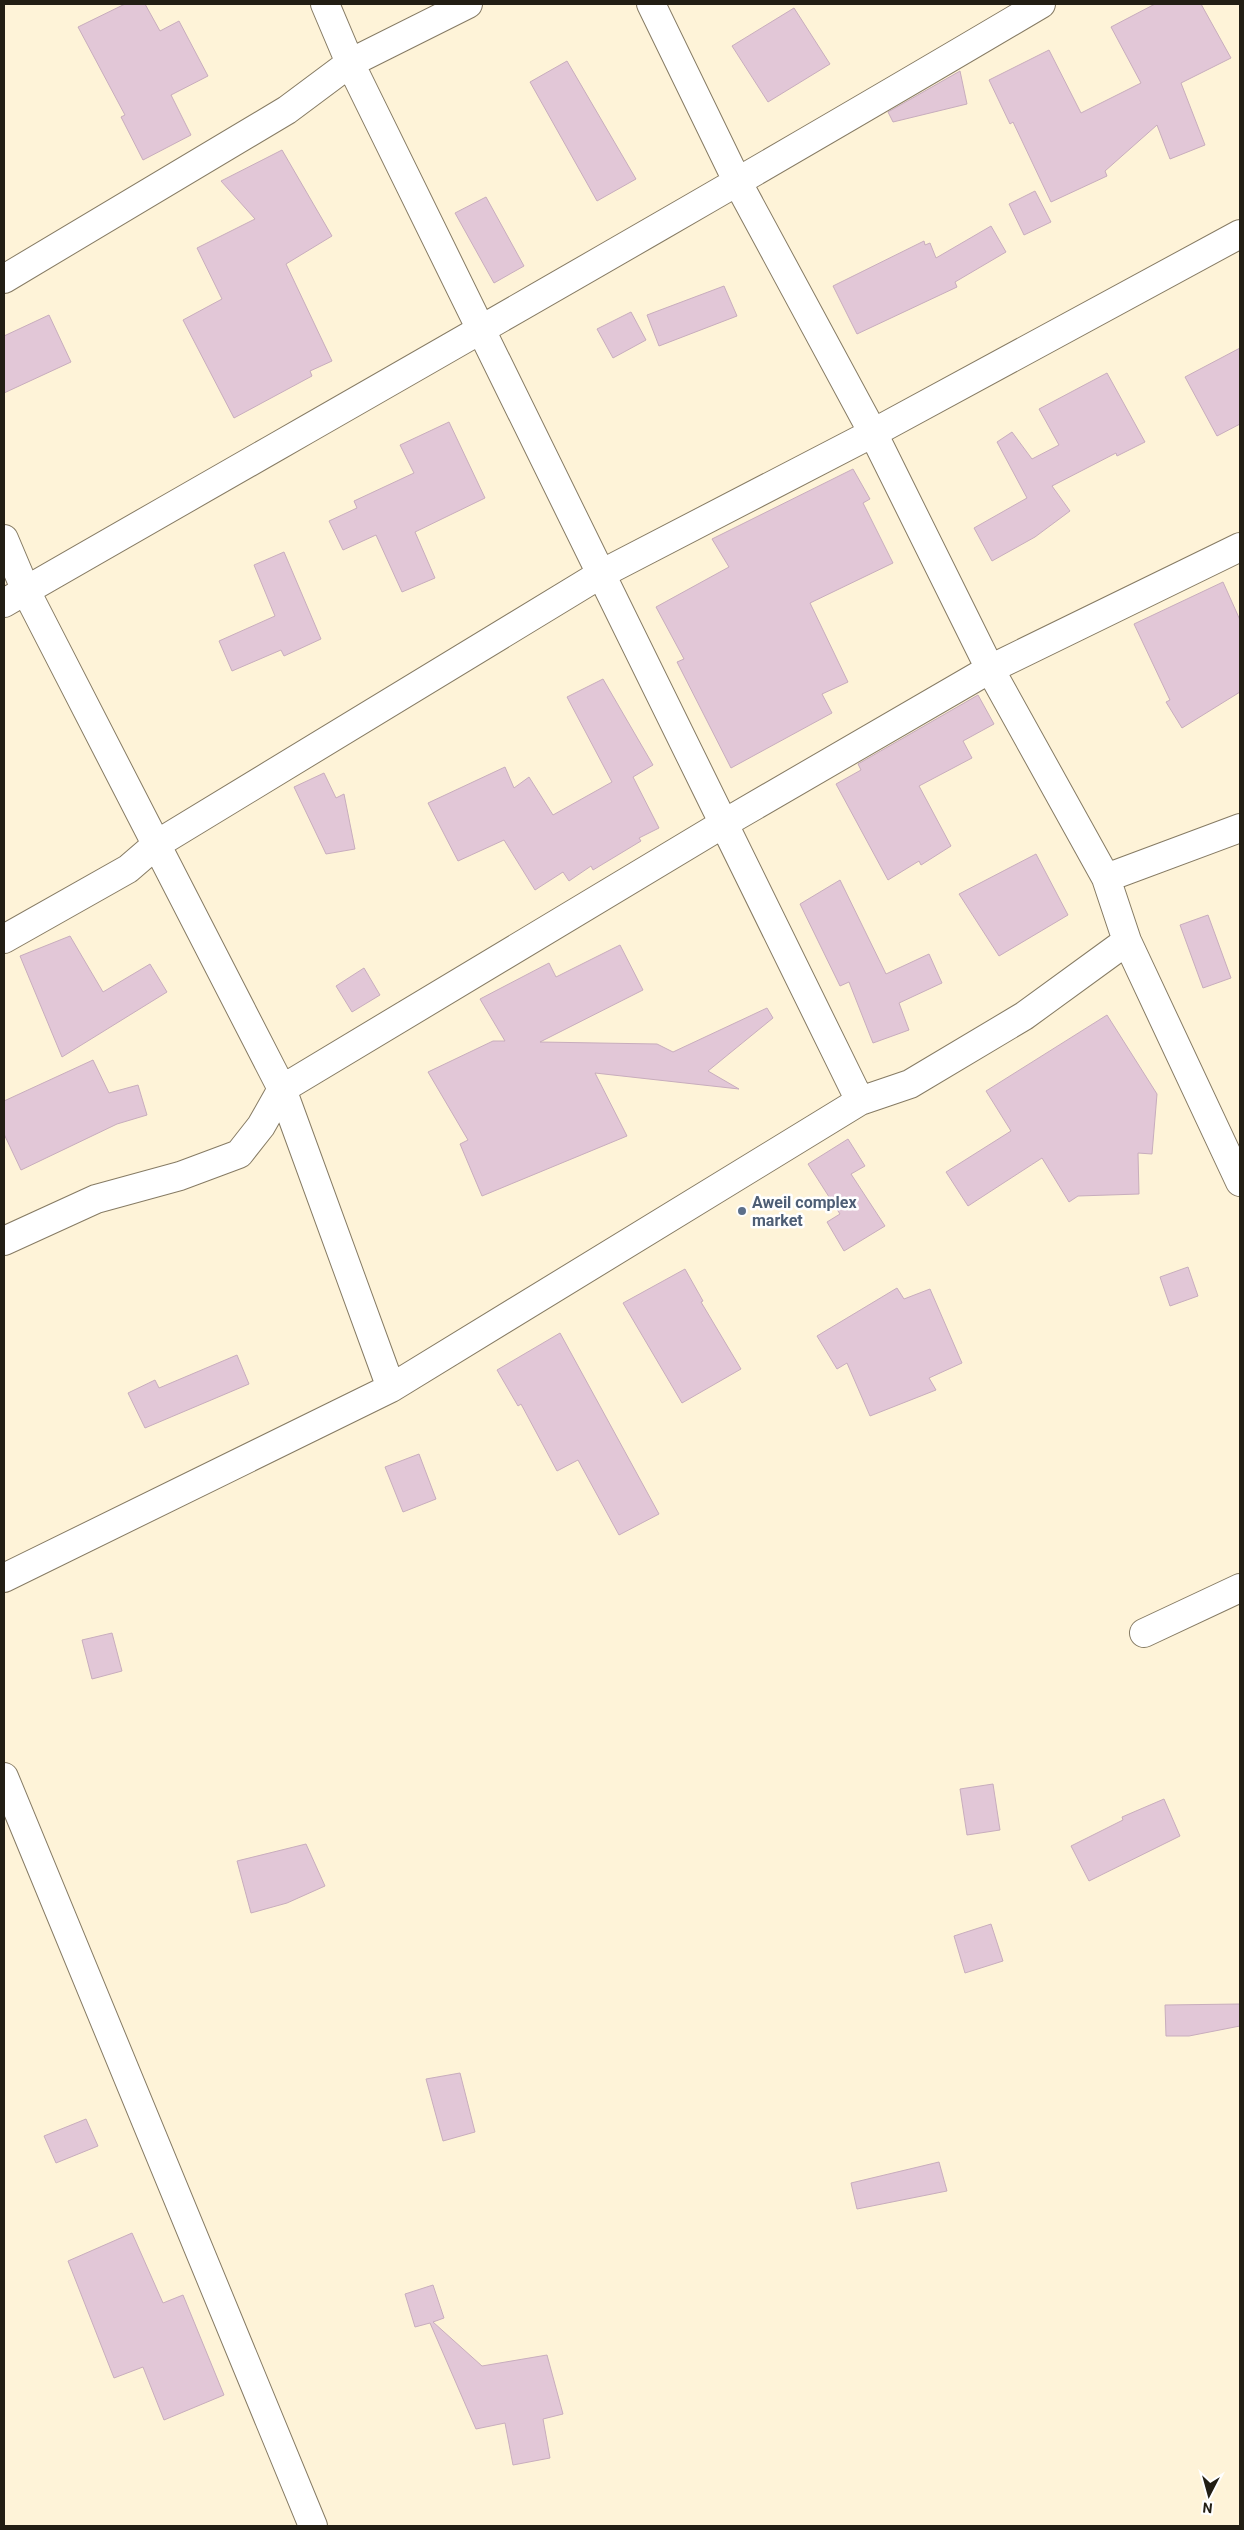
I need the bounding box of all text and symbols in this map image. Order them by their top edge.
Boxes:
place label: Aweil complex market [752,1193,857,1230]
marker: Aweil complex market [736,1205,748,1217]
north arrow [1184,2470,1234,2520]
text: N [1202,2499,1213,2516]

